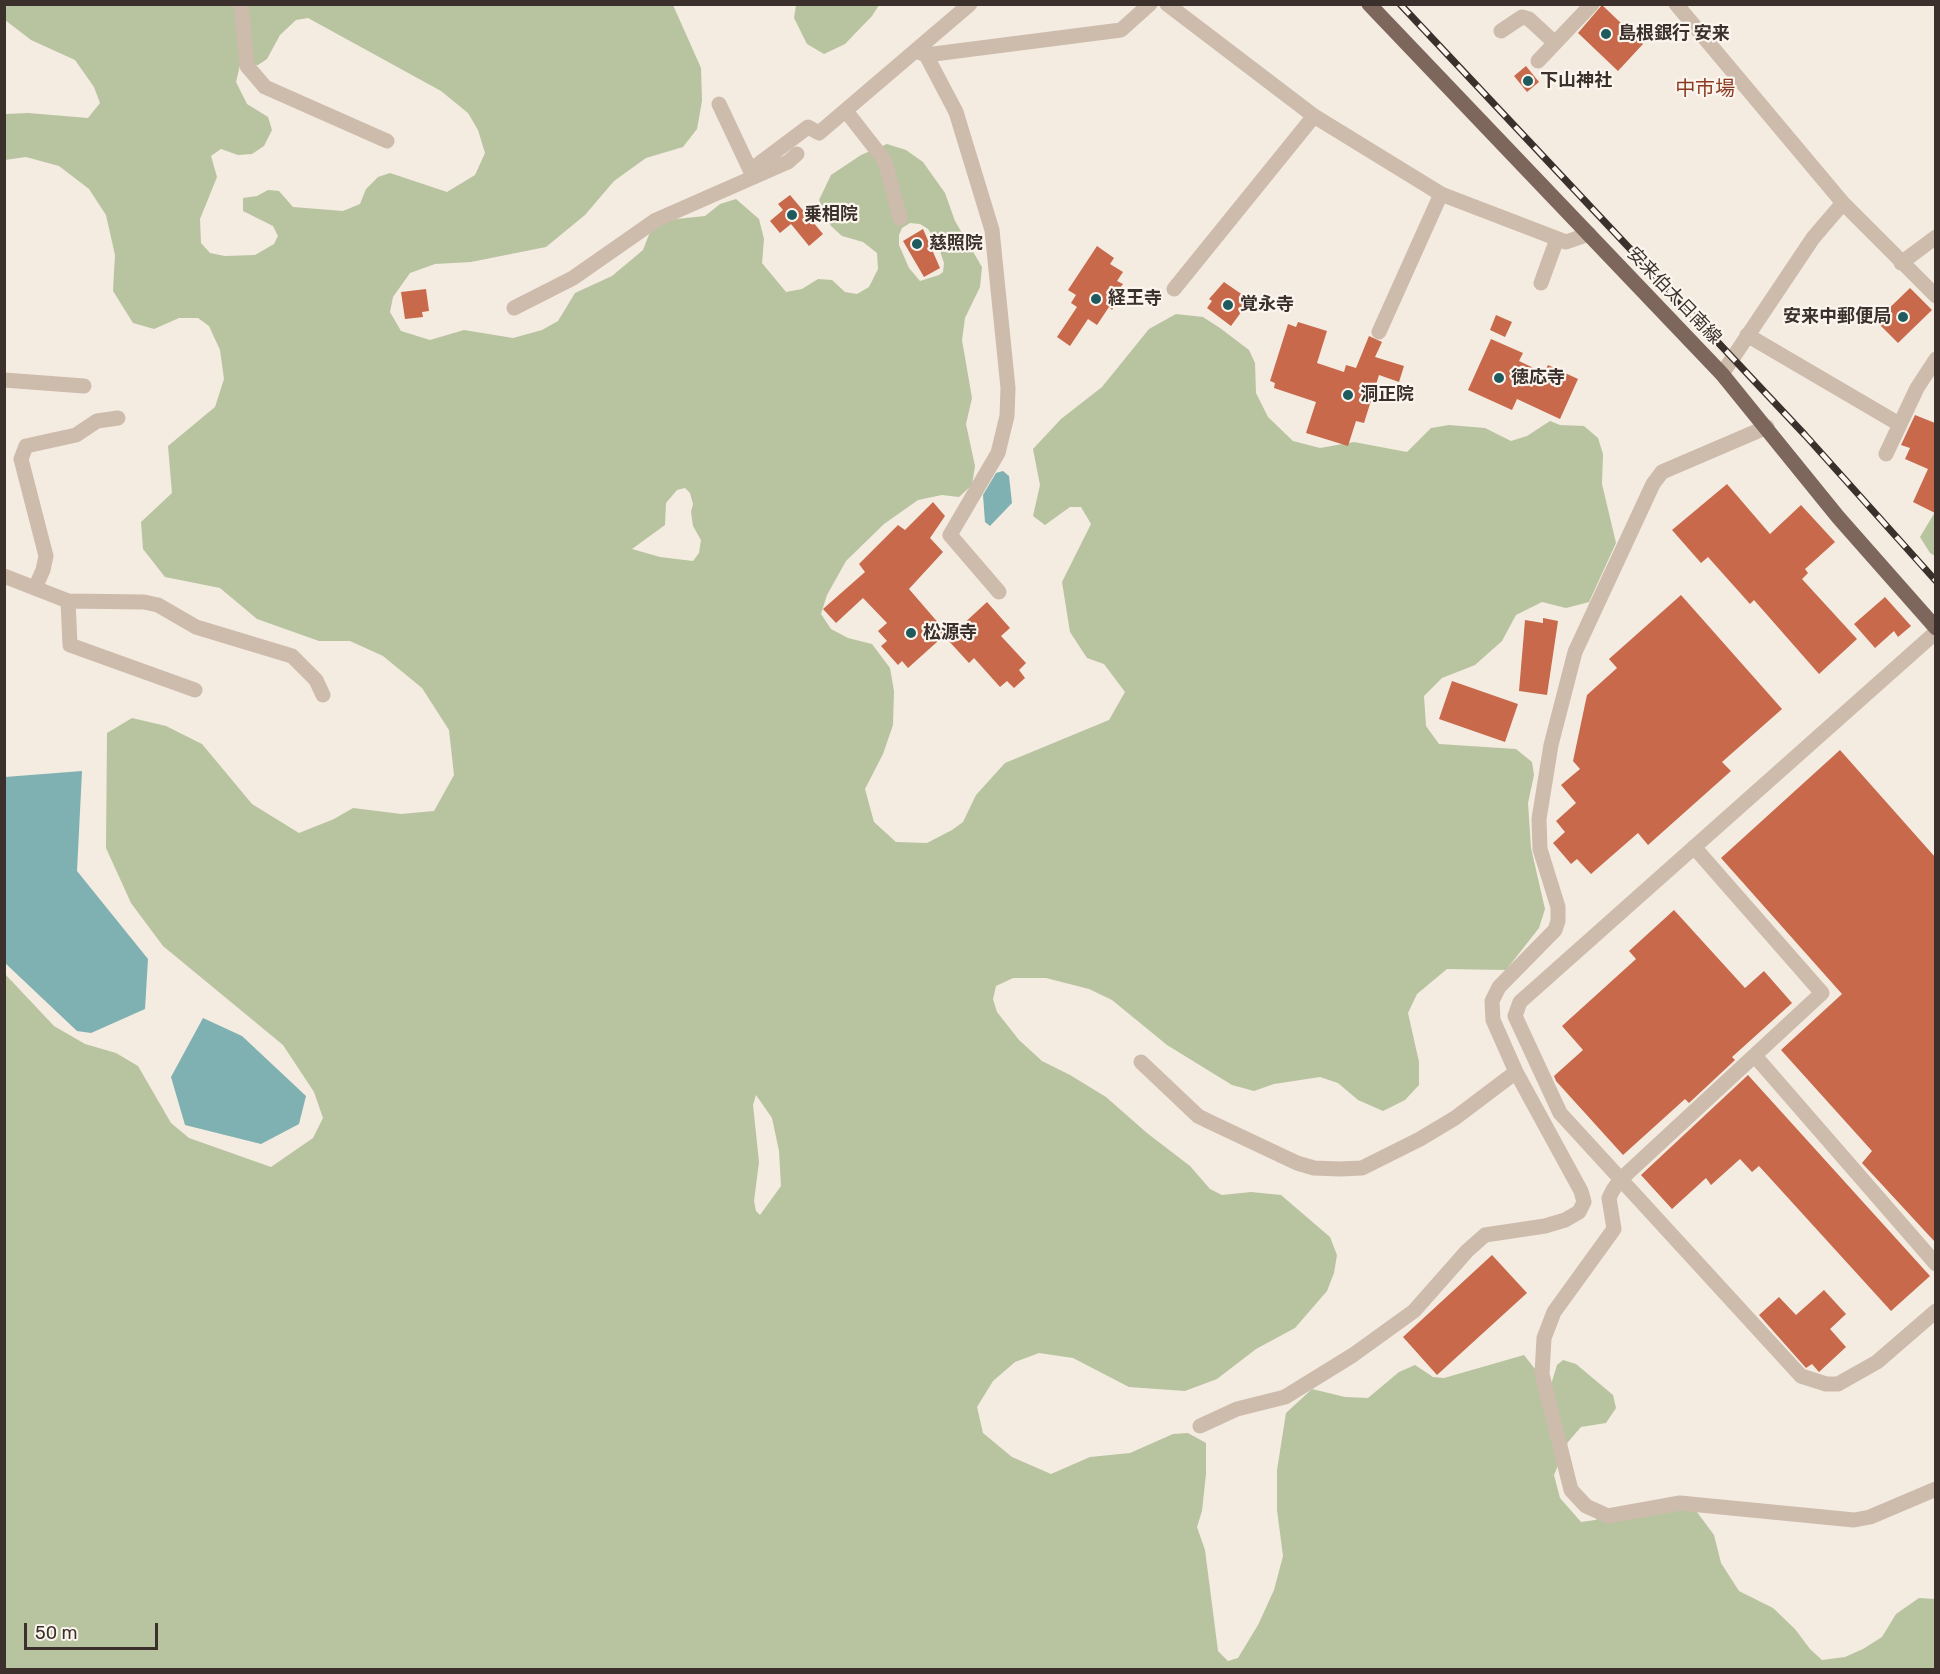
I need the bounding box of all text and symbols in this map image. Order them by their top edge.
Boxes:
place label: 島根銀行 安来 [1618,23,1730,45]
marker: 島根銀行 安来 [1599,27,1613,41]
place label: 下山神社 [1540,70,1612,92]
marker: 下山神社 [1521,74,1535,88]
district label: 中市場 [1675,77,1735,101]
place label: 乗相院 [804,204,858,226]
marker: 乗相院 [785,208,799,222]
place label: 慈照院 [929,233,983,255]
marker: 慈照院 [910,237,924,251]
street label: 安来伯太日南線 [1622,243,1726,349]
place label: 経王寺 [1108,288,1162,310]
marker: 経王寺 [1089,292,1103,306]
place label: 覚永寺 [1240,294,1294,316]
marker: 覚永寺 [1221,298,1235,312]
place label: 安来中郵便局 [1783,306,1891,328]
marker: 安来中郵便局 [1896,310,1910,324]
place label: 徳応寺 [1511,367,1565,389]
marker: 徳応寺 [1492,371,1506,385]
place label: 洞正院 [1360,384,1414,406]
marker: 洞正院 [1341,388,1355,402]
place label: 松源寺 [923,622,977,644]
marker: 松源寺 [904,626,918,640]
scale bar [27,1611,160,1649]
text: 50 m [35,1622,78,1644]

